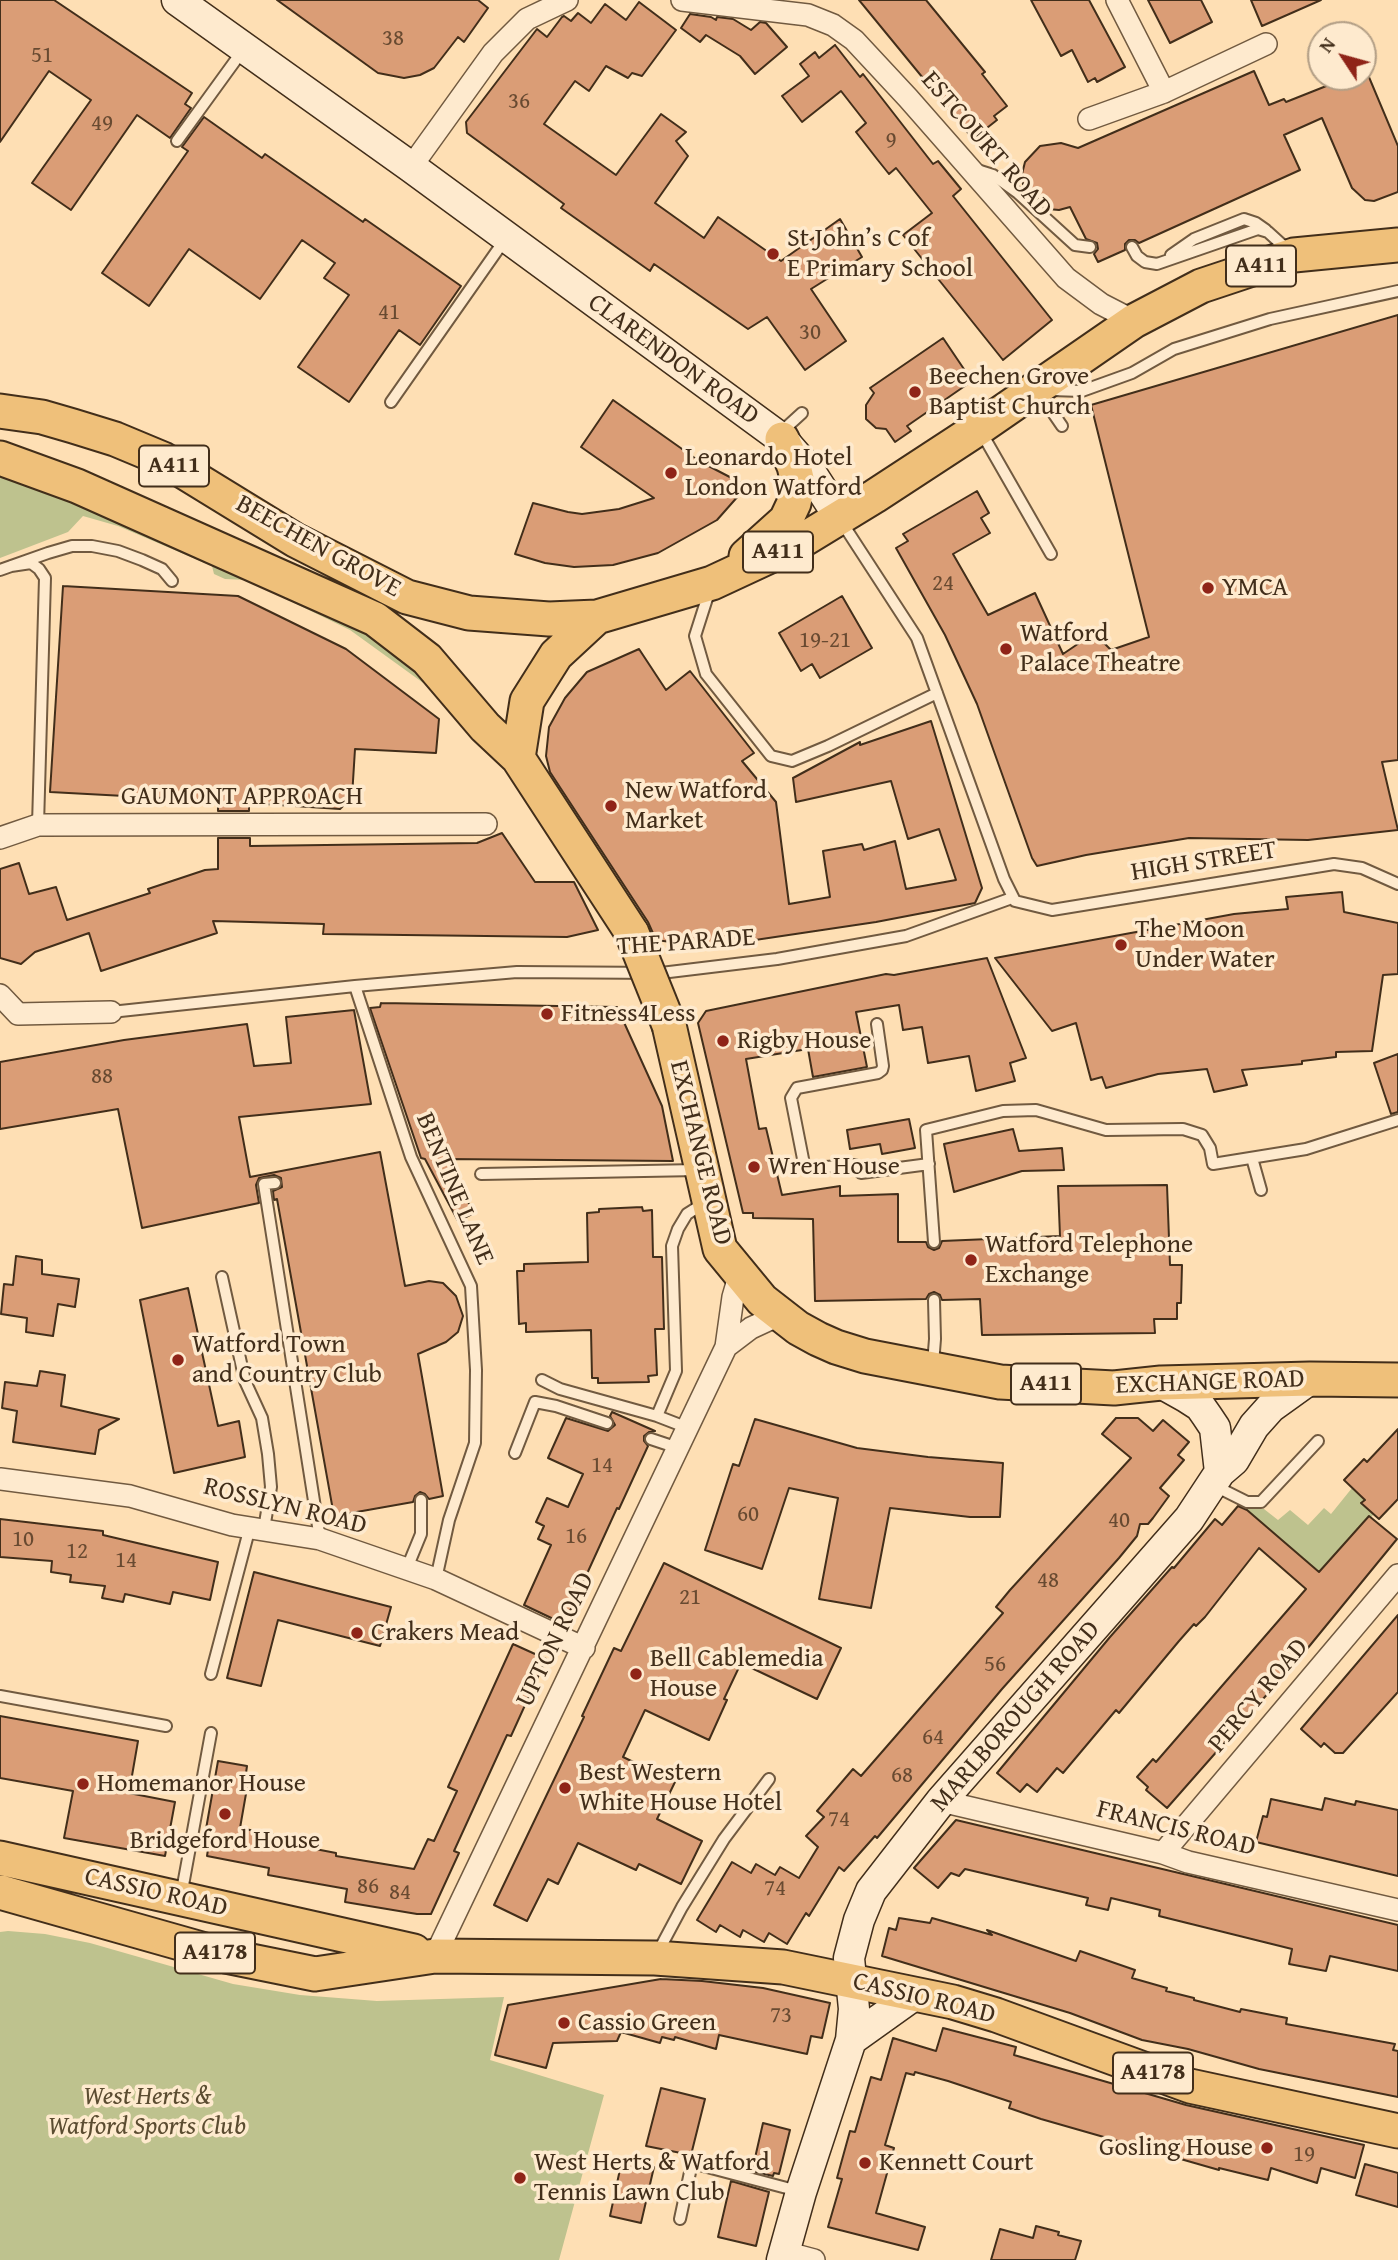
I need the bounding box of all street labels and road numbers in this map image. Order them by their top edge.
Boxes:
street label: ESTCOURT ROAD [914,65,1058,225]
road number: A411 [1226,246,1296,286]
street label: CLARENDON ROAD [581,288,765,432]
road number: A411 [139,446,209,486]
street label: BEECHEN GROVE [230,489,406,605]
road number: A411 [743,532,813,572]
street label: GAUMONT APPROACH [121,781,363,813]
street label: HIGH STREET [1129,835,1279,889]
street label: THE PARADE [616,923,756,963]
street label: EXCHANGE ROAD [662,1057,738,1249]
street label: BENTINE LANE [408,1108,500,1270]
road number: A411 [1011,1364,1081,1404]
street label: EXCHANGE ROAD [1115,1364,1305,1402]
street label: ROSSLYN ROAD [200,1472,370,1542]
street label: UPTON ROAD [510,1568,602,1712]
street label: MARLBOROUGH ROAD [925,1615,1107,1819]
street label: PERCY ROAD [1202,1633,1316,1759]
street label: FRANCIS ROAD [1093,1794,1259,1864]
street label: CASSIO ROAD [82,1861,230,1925]
road number: A4178 [175,1932,255,1974]
street label: CASSIO ROAD [850,1966,998,2032]
road number: A4178 [1113,2052,1193,2094]

